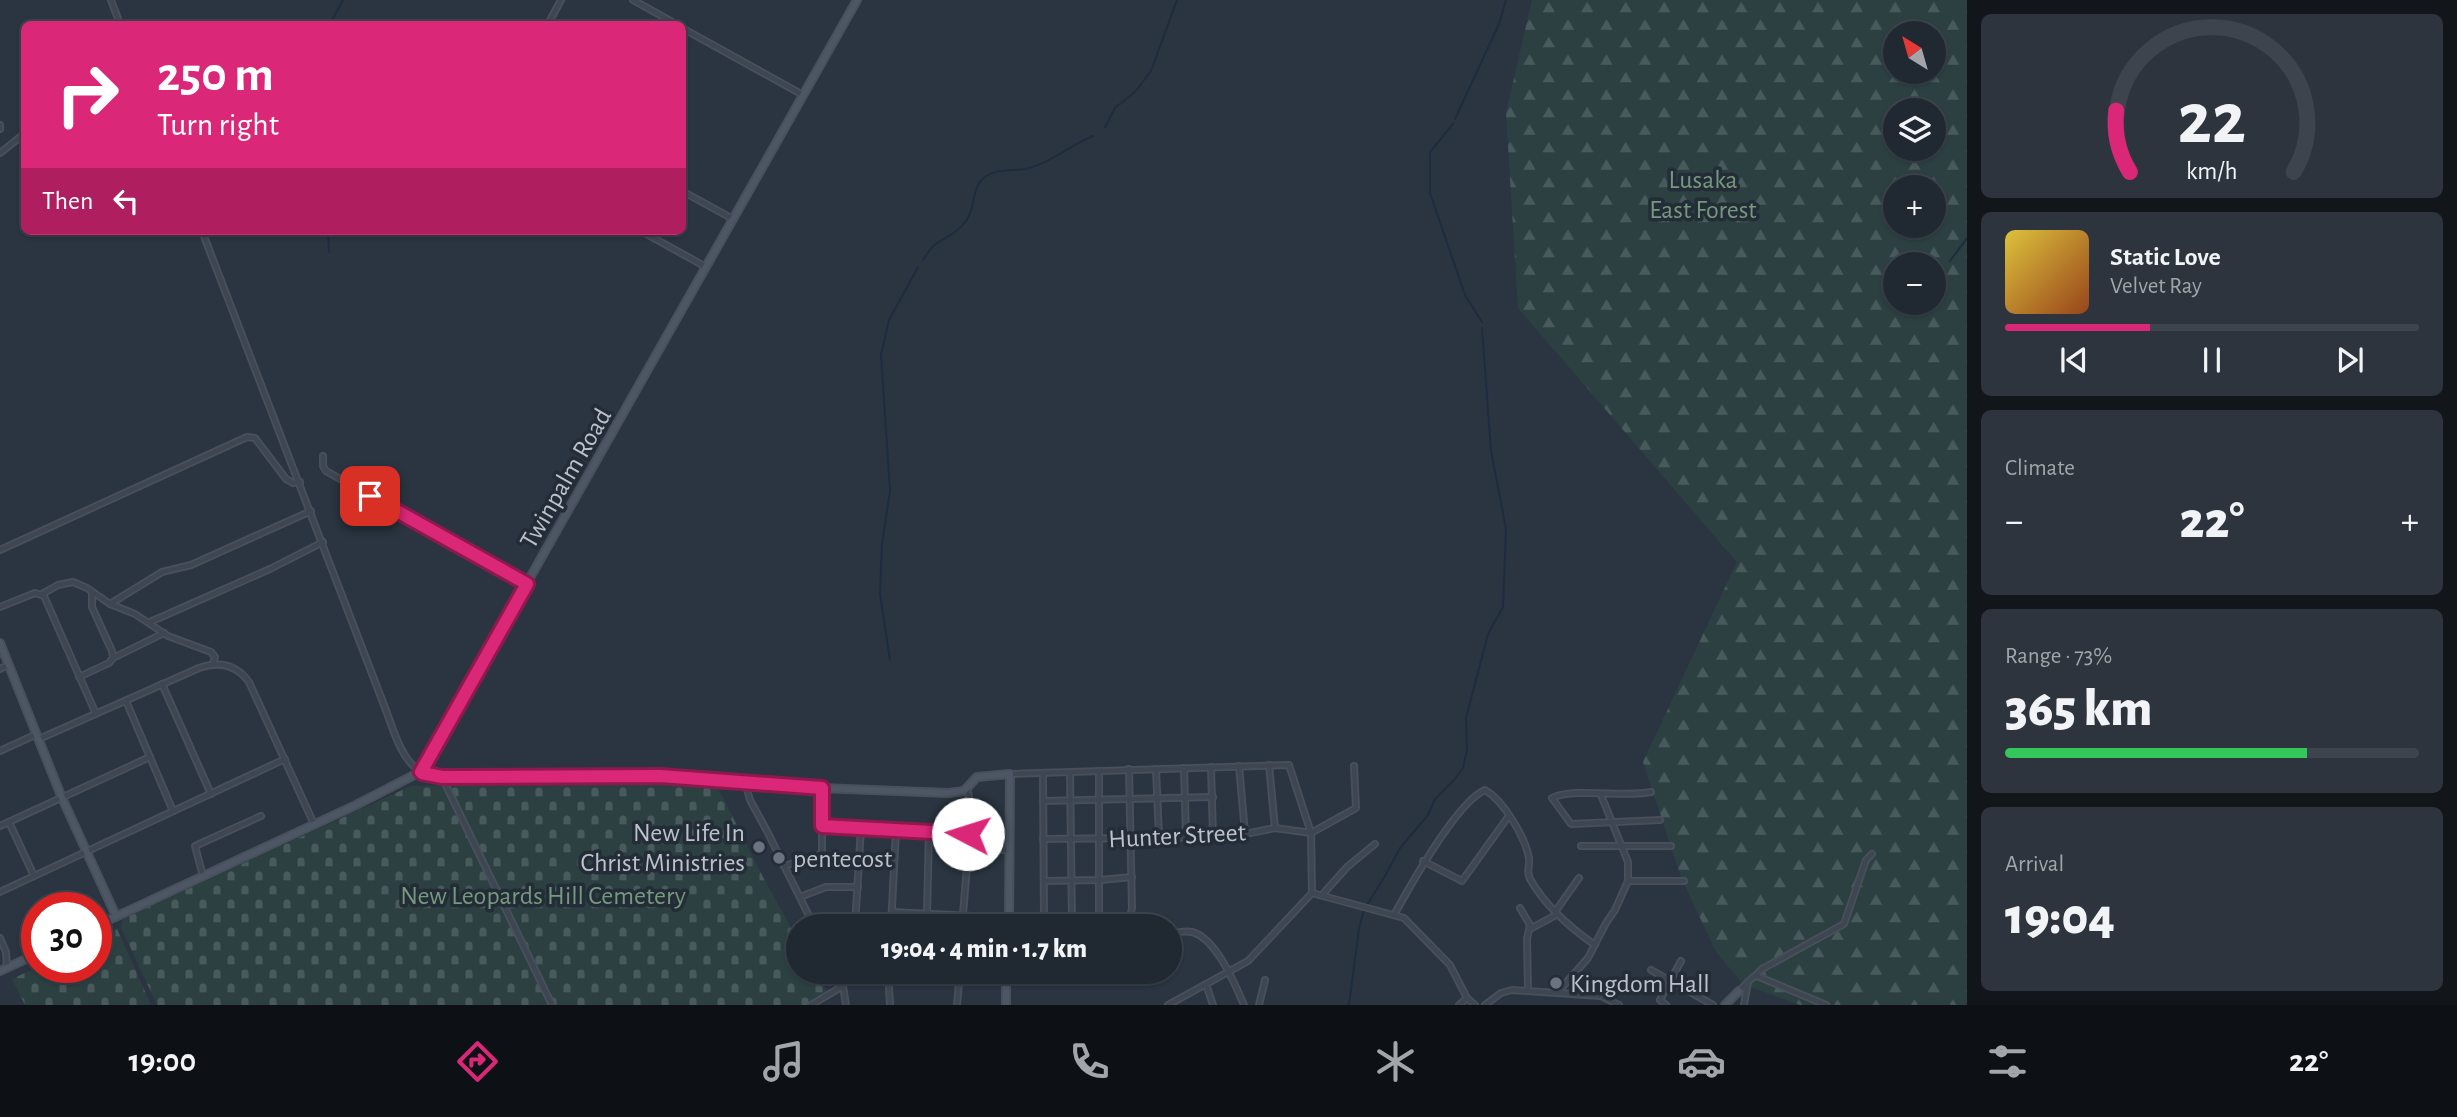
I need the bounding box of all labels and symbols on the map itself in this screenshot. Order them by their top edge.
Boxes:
north arrow [1883,21,1946,84]
park label: Lusaka East Forest [1649,167,1757,223]
street label: Twinpalm Road [515,404,616,553]
pin [340,466,400,526]
position arrow [931,797,1005,871]
street label: Hunter Street [1108,819,1247,853]
place label: New Life In Christ Ministries [581,820,745,876]
marker: New Life In Christ Ministries [751,839,767,855]
place label: pentecost [793,846,892,872]
marker: pentecost [771,850,787,866]
park label: New Leopards Hill Cemetery [400,883,686,909]
speed limit sign: 30 [21,892,112,983]
place label: Kingdom Hall [1570,971,1710,997]
marker: Kingdom Hall [1548,975,1564,991]

